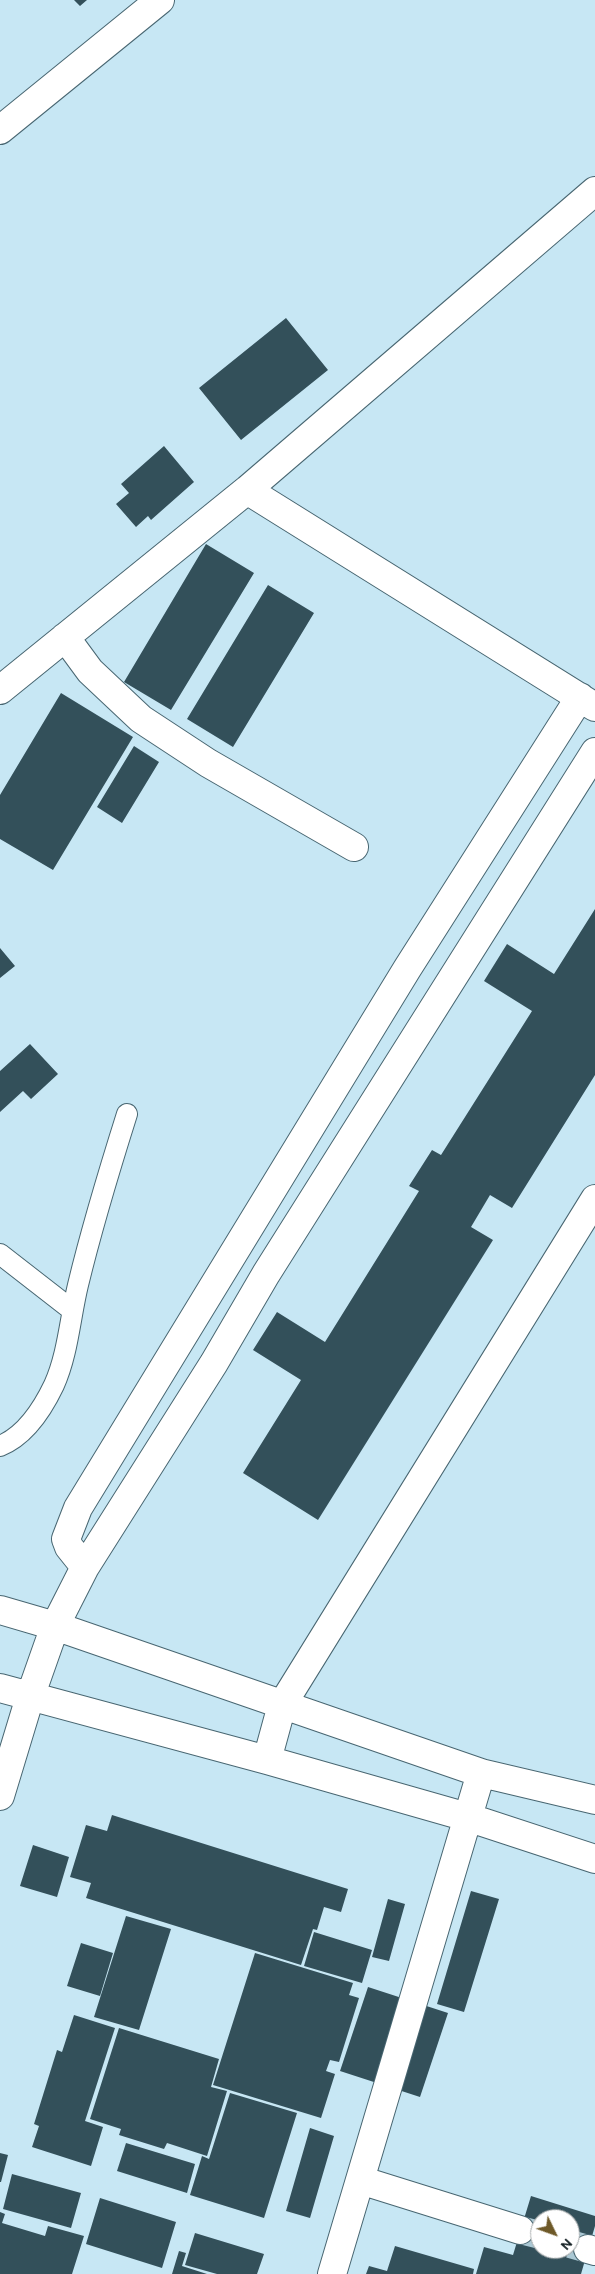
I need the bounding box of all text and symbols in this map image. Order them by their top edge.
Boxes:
north arrow [530,2209,580,2259]
text: N [556,2234,575,2253]

